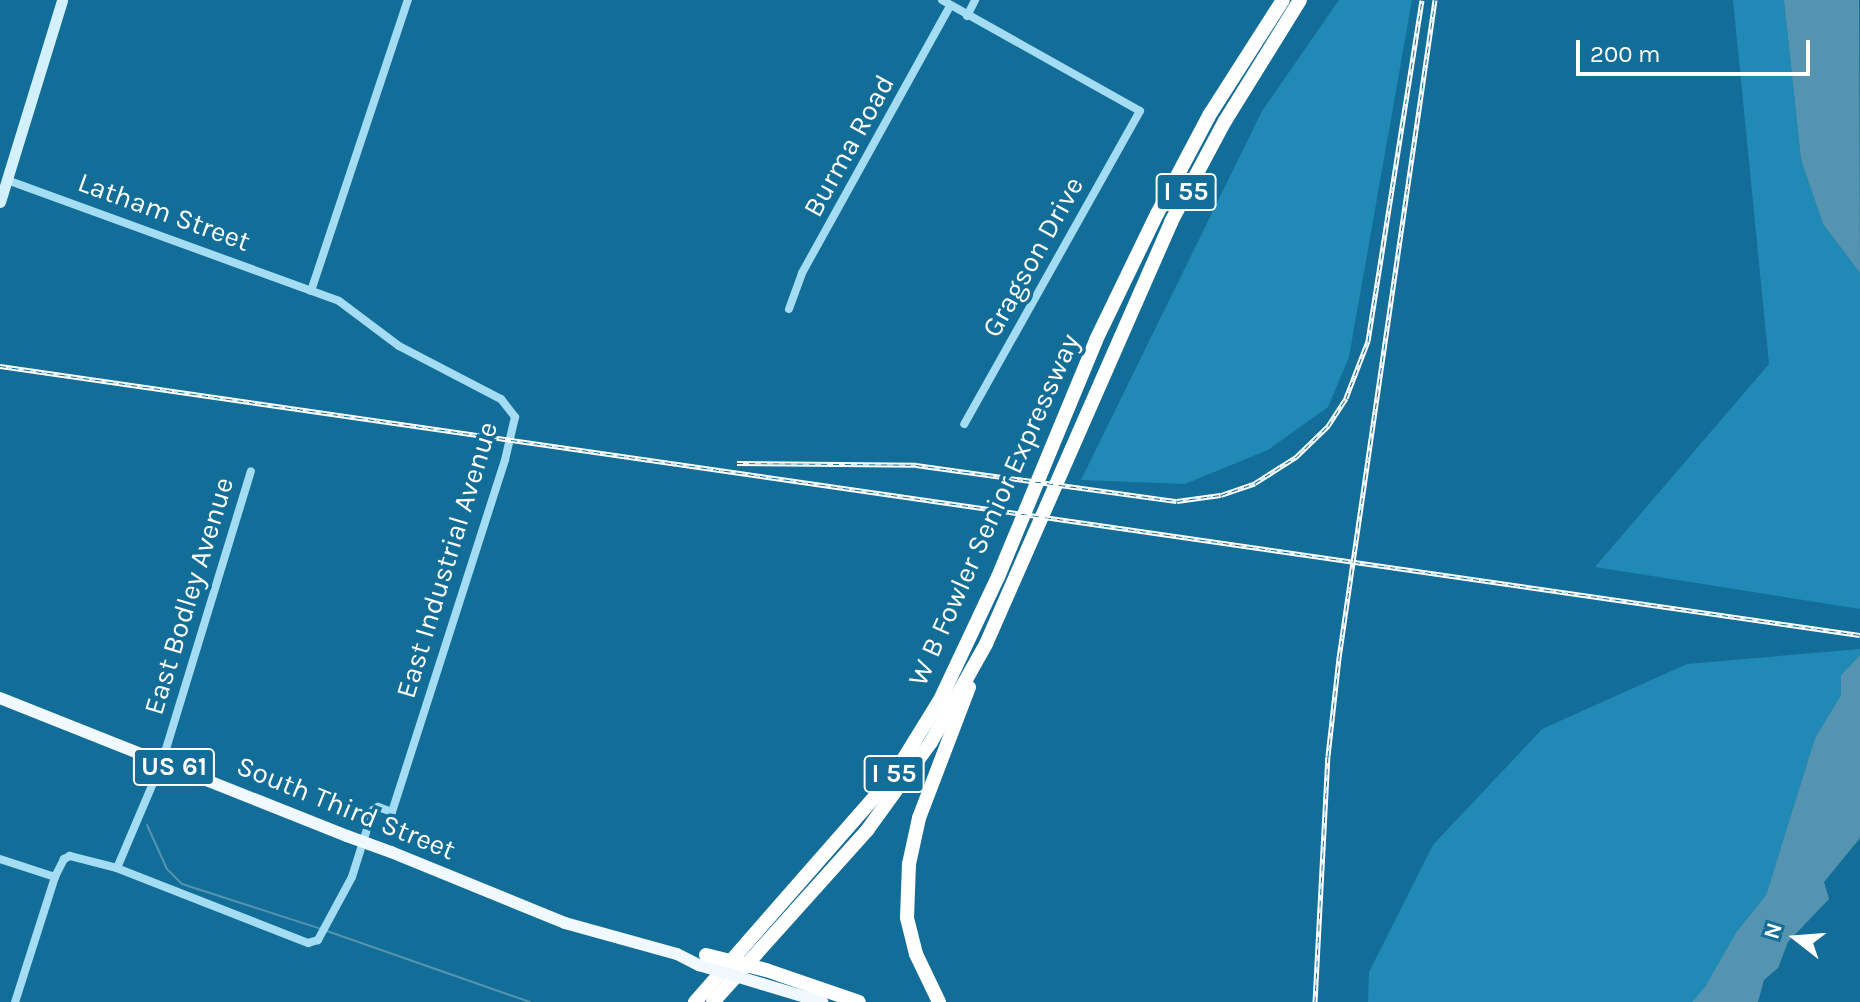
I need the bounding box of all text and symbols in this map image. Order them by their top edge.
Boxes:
scale bar [1580,24,1814,74]
text: 200 m [1590,40,1661,68]
street label: Burma Road [796,69,902,223]
street label: Latham Street [73,165,255,259]
road number: I 55 [1154,170,1218,214]
street label: Gragson Drive [975,171,1091,343]
street label: W B Fowler Senior Expressway [901,329,1087,691]
street label: East Industrial Avenue [389,418,505,702]
street label: East Bodley Avenue [137,473,241,719]
road number: US 61 [132,745,216,789]
street label: South Third Street [232,749,460,867]
road number: I 55 [862,752,926,796]
north arrow [1756,898,1836,978]
text: N [1758,920,1788,942]

